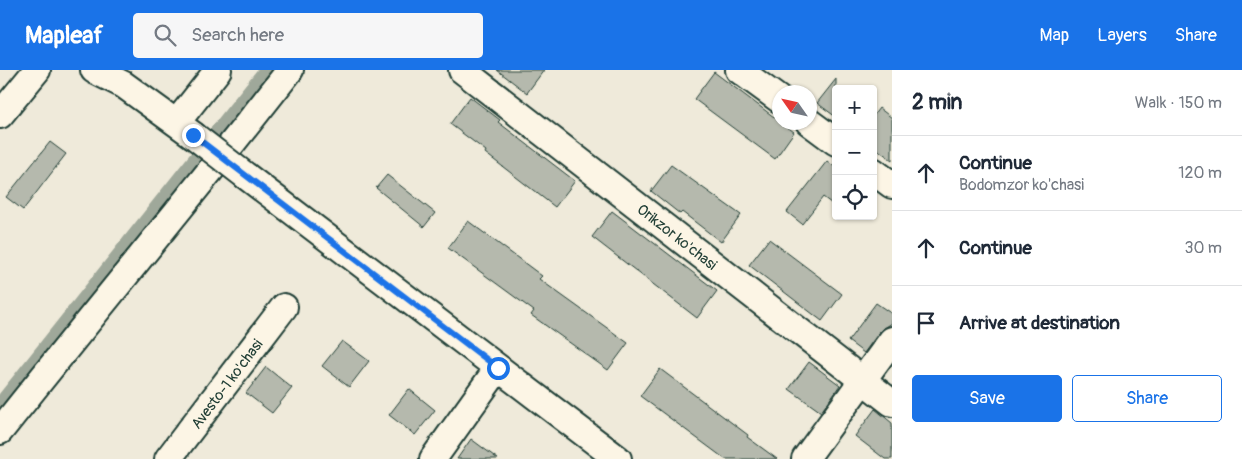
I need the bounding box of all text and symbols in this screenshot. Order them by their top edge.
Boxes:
search box [133,13,483,58]
text: Mapleaf [25,21,103,50]
icon: search [151,21,179,49]
text: Search here [191,23,284,47]
text: Map [1040,24,1069,47]
text: Layers [1097,24,1147,47]
text: Share [1175,24,1217,47]
north arrow [772,85,817,130]
map controls [832,85,877,220]
button: + [832,85,877,130]
text: 2 min [912,89,962,116]
text: Walk · 150 m [1135,93,1222,113]
route end [182,124,205,147]
button: − [832,130,877,175]
text: Continue [959,151,1032,175]
icon: ahead [912,159,940,187]
text: 120 m [1178,163,1222,183]
button: locate [832,175,877,220]
text: Bodomzor ko'chasi [959,175,1084,195]
street label: Orikzor ko'chasi [633,200,721,275]
icon: ahead [912,234,940,262]
text: Continue [959,236,1032,260]
text: 30 m [1184,238,1222,258]
icon: arrive [912,309,940,337]
text: Arrive at destination [959,311,1120,335]
street label: Avesto-1 ko'chasi [187,335,268,433]
route start [487,357,510,380]
button: Save [912,375,1062,422]
button: Share [1072,375,1222,422]

